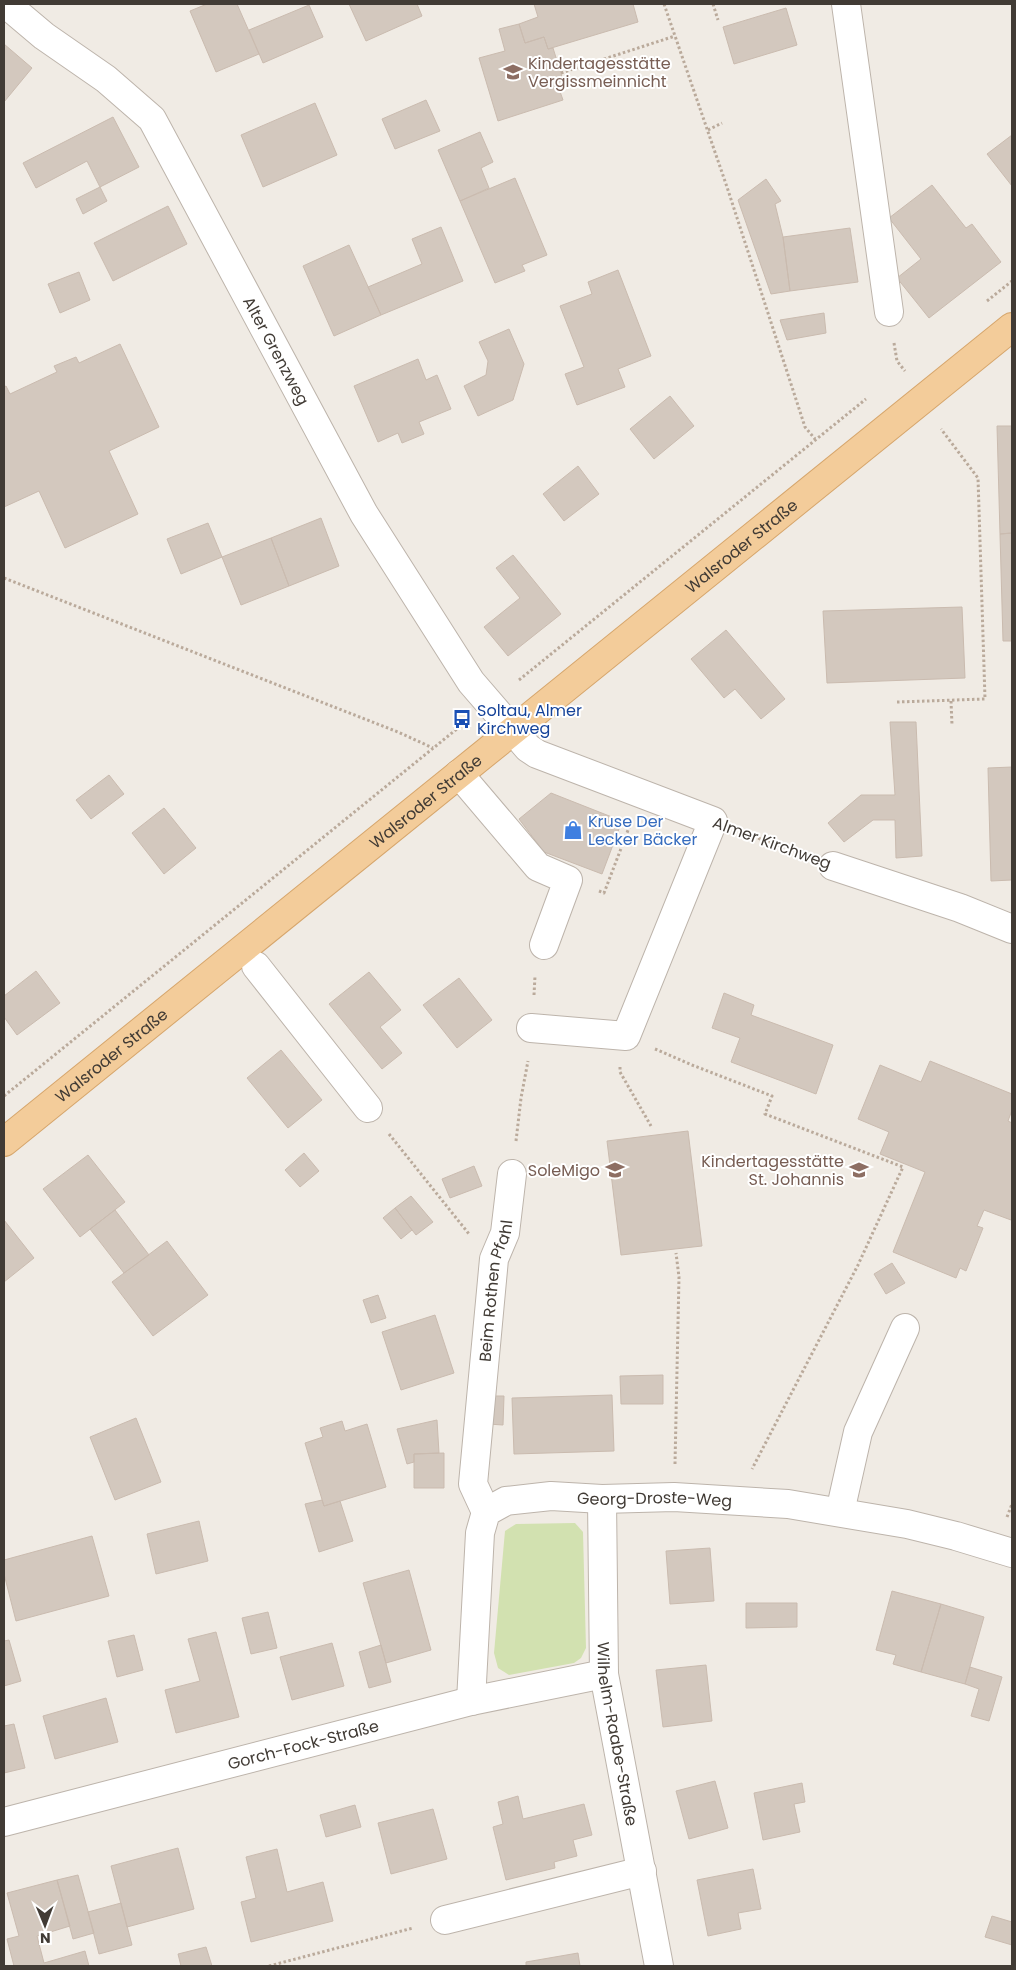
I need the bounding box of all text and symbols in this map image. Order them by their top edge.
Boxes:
place label: Kindertagesstätte Vergissmeinnicht [528,52,671,93]
school or university icon: Kindertagesstätte Vergissmeinnicht [502,61,524,83]
street label: Alter Grenzweg [238,292,315,409]
street label: Walsroder Straße [680,493,802,599]
place label: Soltau, Almer Kirchweg [477,699,582,740]
bus stop icon: Soltau, Almer Kirchweg [451,708,473,730]
street label: Walsroder Straße [364,749,487,854]
place label: Kruse Der Lecker Bäcker [588,810,697,851]
street label: Almer Kirchweg [709,811,835,875]
shop icon: Kruse Der Lecker Bäcker [562,819,584,841]
street label: Walsroder Straße [50,1003,173,1108]
place label: Kindertagesstätte St. Johannis [701,1150,844,1191]
place label: SoleMigo [528,1159,600,1182]
school or university icon: SoleMigo [604,1159,626,1181]
school or university icon: Kindertagesstätte St. Johannis [848,1159,870,1181]
street label: Beim Rothen Pfahl [473,1219,518,1363]
street label: Georg-Droste-Weg [577,1485,733,1512]
street label: Wilhelm-Raabe-Straße [592,1641,644,1828]
street label: Gorch-Fock-Straße [225,1714,381,1775]
north arrow [20,1900,70,1950]
text: N [40,1928,51,1948]

